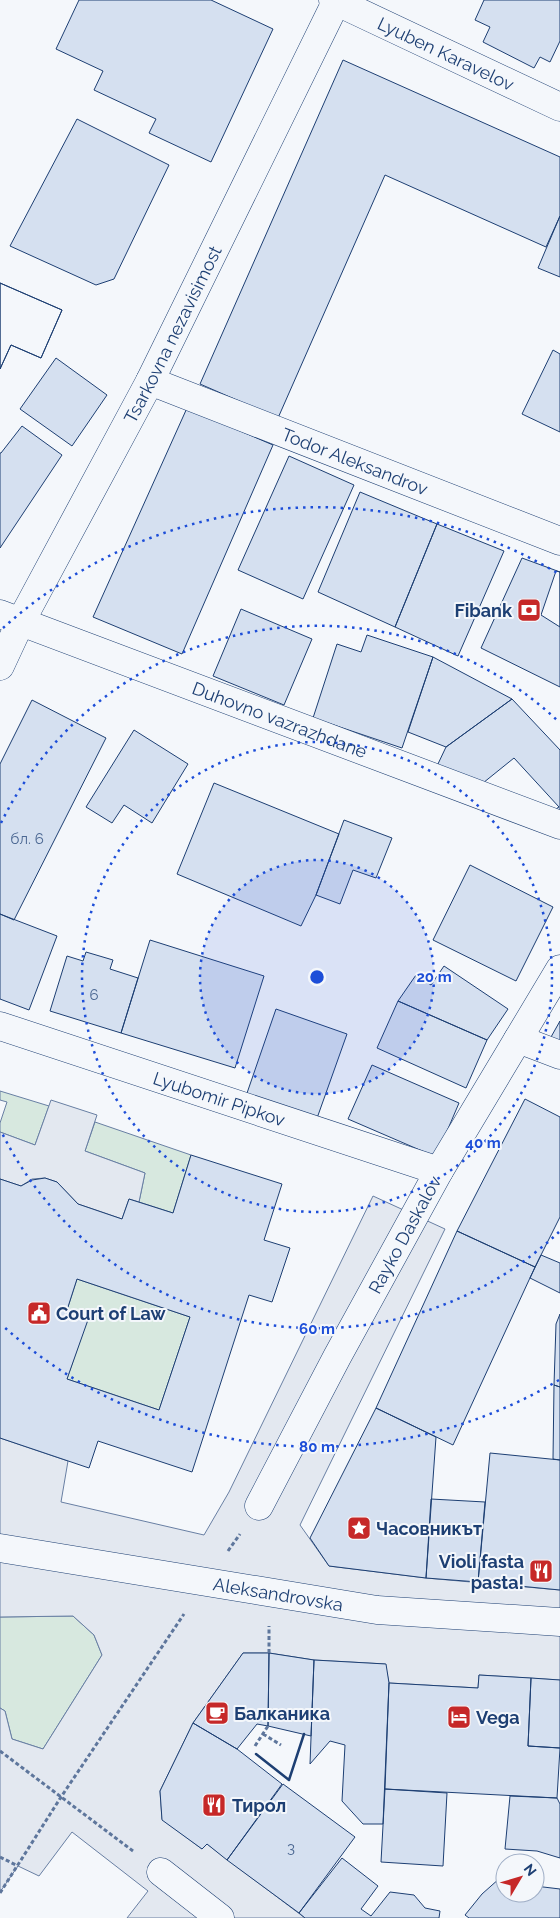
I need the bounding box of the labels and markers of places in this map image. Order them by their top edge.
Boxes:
bank icon: Fibank [516,597,542,623]
place label: Fibank [454,600,513,621]
centre of rings [308,968,326,986]
public building icon: Сourt of Law [26,1300,52,1326]
place label: Сourt of Law [56,1303,166,1324]
place icon: Часовникът [346,1515,372,1541]
place label: Часовникът [376,1518,482,1539]
place label: Violi fasta pasta! [439,1551,524,1593]
restaurant icon: Violi fasta pasta! [528,1558,554,1584]
cafe icon: Балканика [204,1700,230,1726]
place label: Балканика [234,1703,330,1724]
hotel icon: Vega [446,1704,472,1730]
place label: Vega [476,1707,519,1728]
restaurant icon: Тирол [201,1792,227,1818]
place label: Тирол [232,1795,286,1816]

